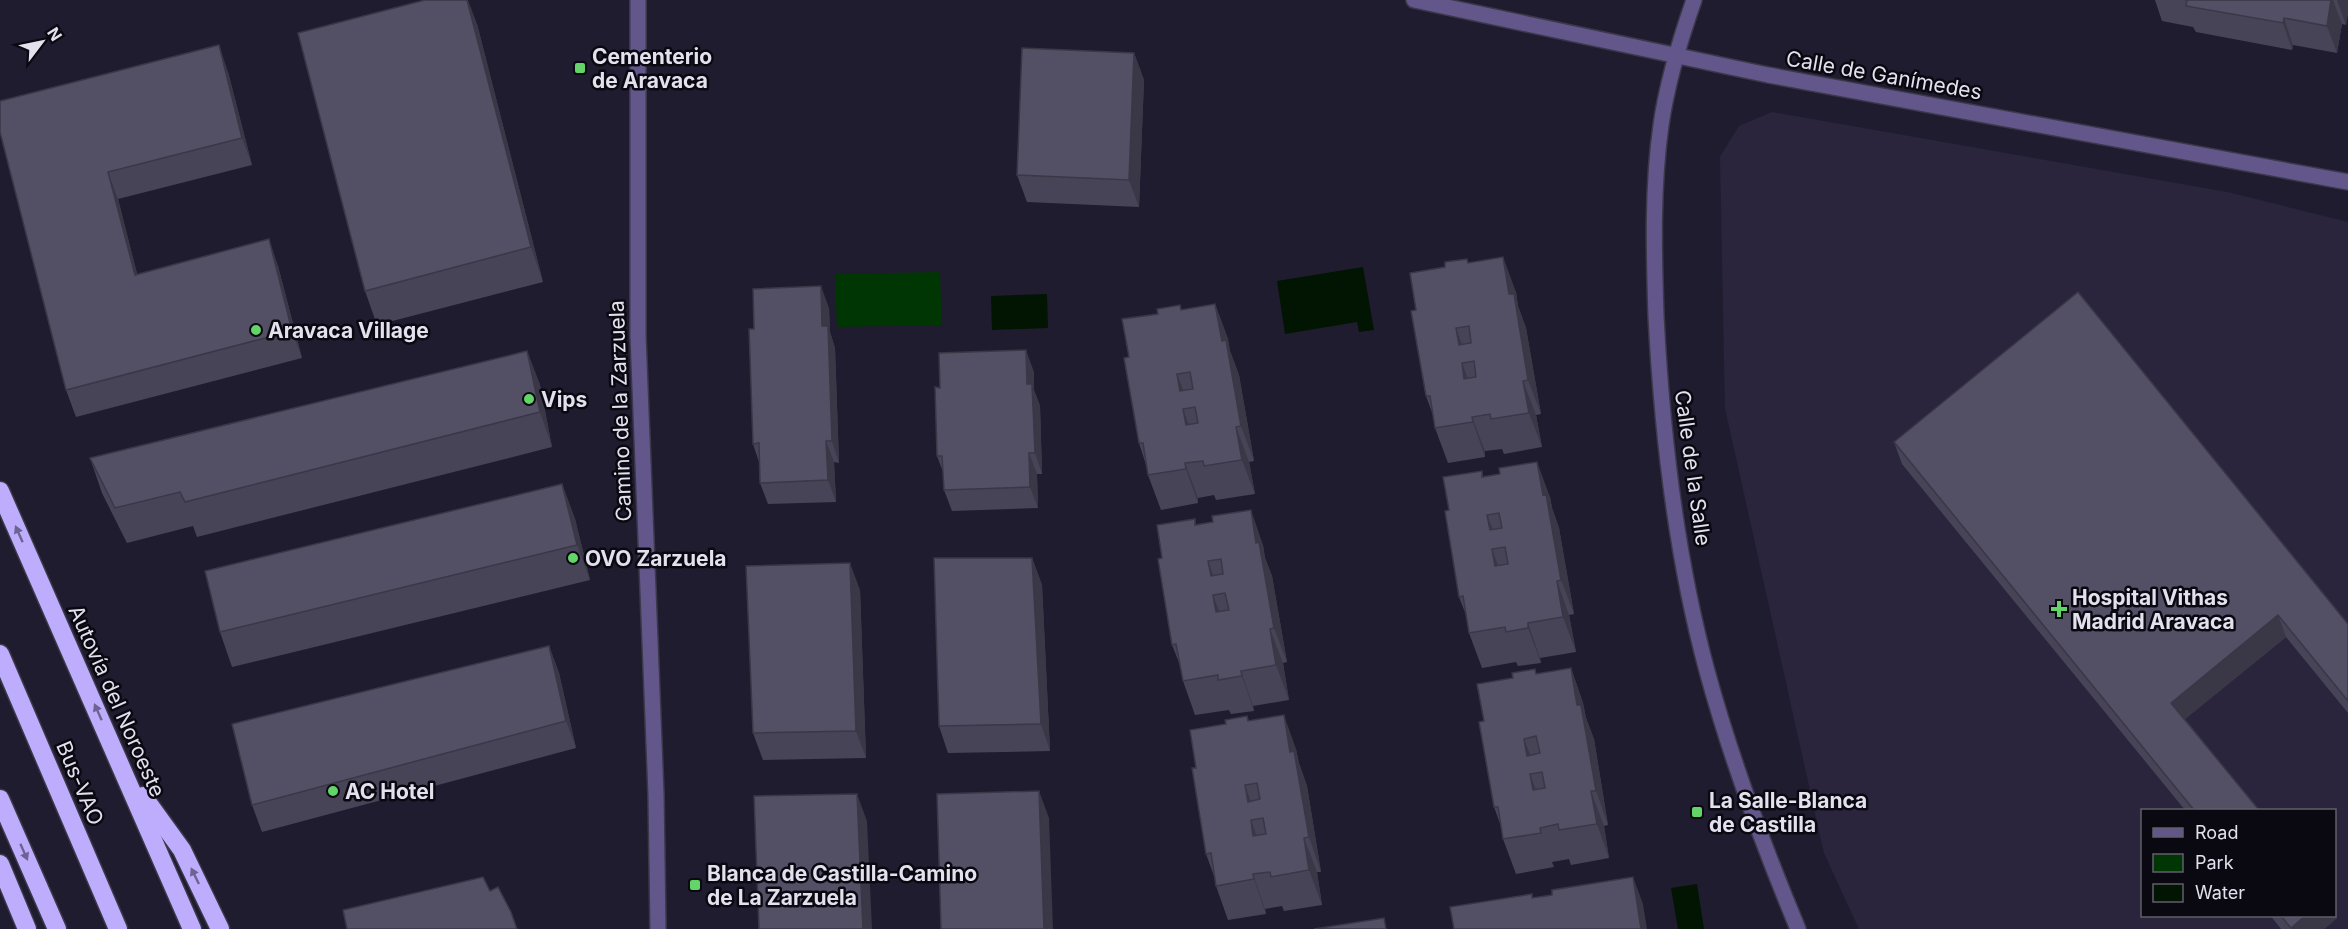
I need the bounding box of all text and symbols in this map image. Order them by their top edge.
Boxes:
north arrow [12,12,72,72]
text: N [43,24,66,45]
place label: Cementerio de Aravaca [592,44,712,93]
street label: Calle de Ganímedes [1784,45,1984,105]
marker: Cementerio de Aravaca [573,61,587,75]
street label: Camino de la Zarzuela [604,300,636,522]
place label: Aravaca Village [268,318,429,343]
marker: Aravaca Village [249,323,263,337]
place label: Vips [541,387,587,412]
street label: Calle de la Salle [1670,389,1716,547]
marker: Vips [522,392,536,406]
one-way arrow [14,525,23,543]
place label: OVO Zarzuela [585,546,727,571]
marker: OVO Zarzuela [566,551,580,565]
place label: Hospital Vithas Madrid Aravaca [2072,585,2235,634]
marker: Hospital Vithas Madrid Aravaca [2050,600,2068,618]
street label: Autovía del Noroeste [63,601,171,801]
one-way arrow [93,703,103,721]
street label: Bus-VAO [51,737,109,829]
place label: AC Hotel [345,779,435,804]
marker: AC Hotel [326,784,340,798]
place label: La Salle-Blanca de Castilla [1709,788,1867,837]
marker: La Salle-Blanca de Castilla [1690,805,1704,819]
legend [2141,809,2336,917]
text: Road [2195,822,2238,843]
one-way arrow [19,843,29,861]
text: Park [2195,852,2234,873]
place label: Blanca de Castilla-Camino de La Zarzuela [707,861,977,910]
one-way arrow [190,868,199,885]
marker: Blanca de Castilla-Camino de La Zarzuela [688,878,702,892]
text: Water [2195,882,2245,903]

